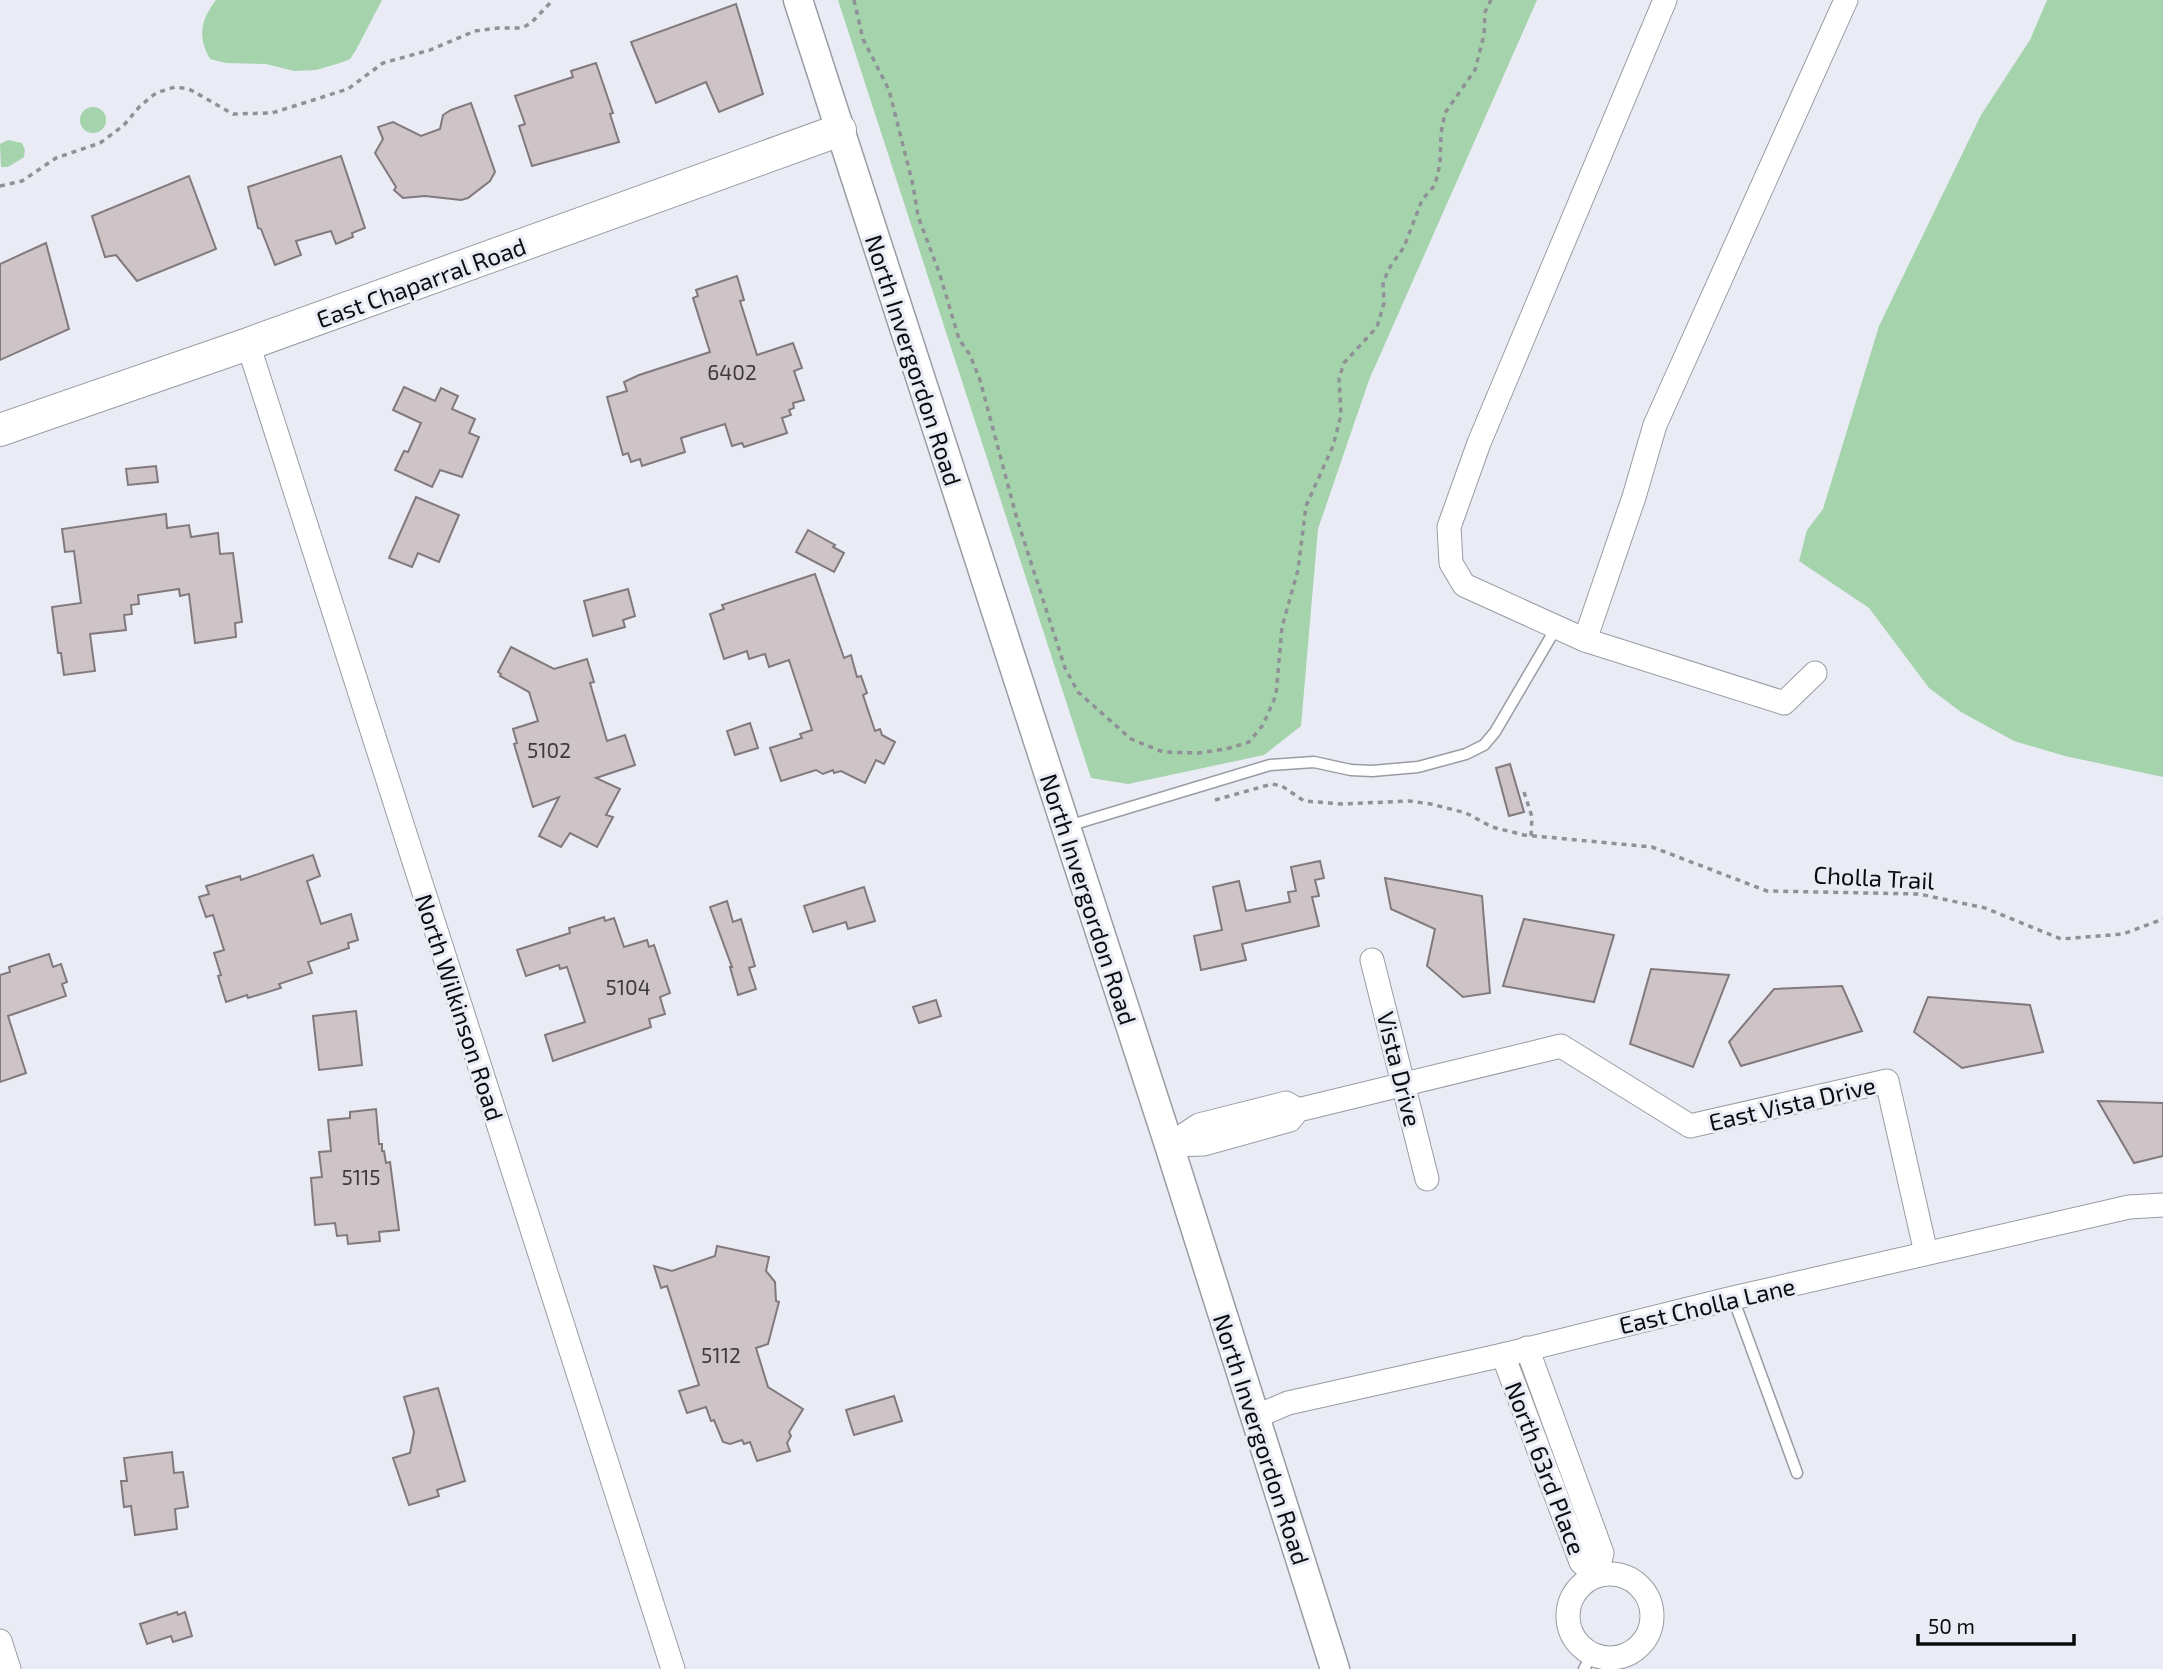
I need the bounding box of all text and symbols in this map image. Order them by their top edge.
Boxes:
street label: East Chaparral Road [312,231,530,333]
street label: North Invergordon Road [860,231,968,489]
house number: 6402 [707,359,757,384]
house number: 5102 [527,737,571,762]
street label: North Invergordon Road [1035,770,1143,1028]
street label: Cholla Trail [1813,859,1935,895]
street label: North Wilkinson Road [410,890,510,1124]
house number: 5104 [605,974,651,999]
street label: Vista Drive [1372,1009,1428,1129]
street label: East Vista Drive [1706,1070,1878,1136]
house number: 5115 [341,1164,381,1189]
street label: East Cholla Lane [1616,1271,1798,1339]
street label: North Invergordon Road [1208,1310,1316,1568]
house number: 5112 [701,1342,741,1367]
street label: North 63rd Place [1500,1377,1592,1559]
scale bar [1918,1602,2074,1646]
text: 50 m [1928,1613,1975,1638]

